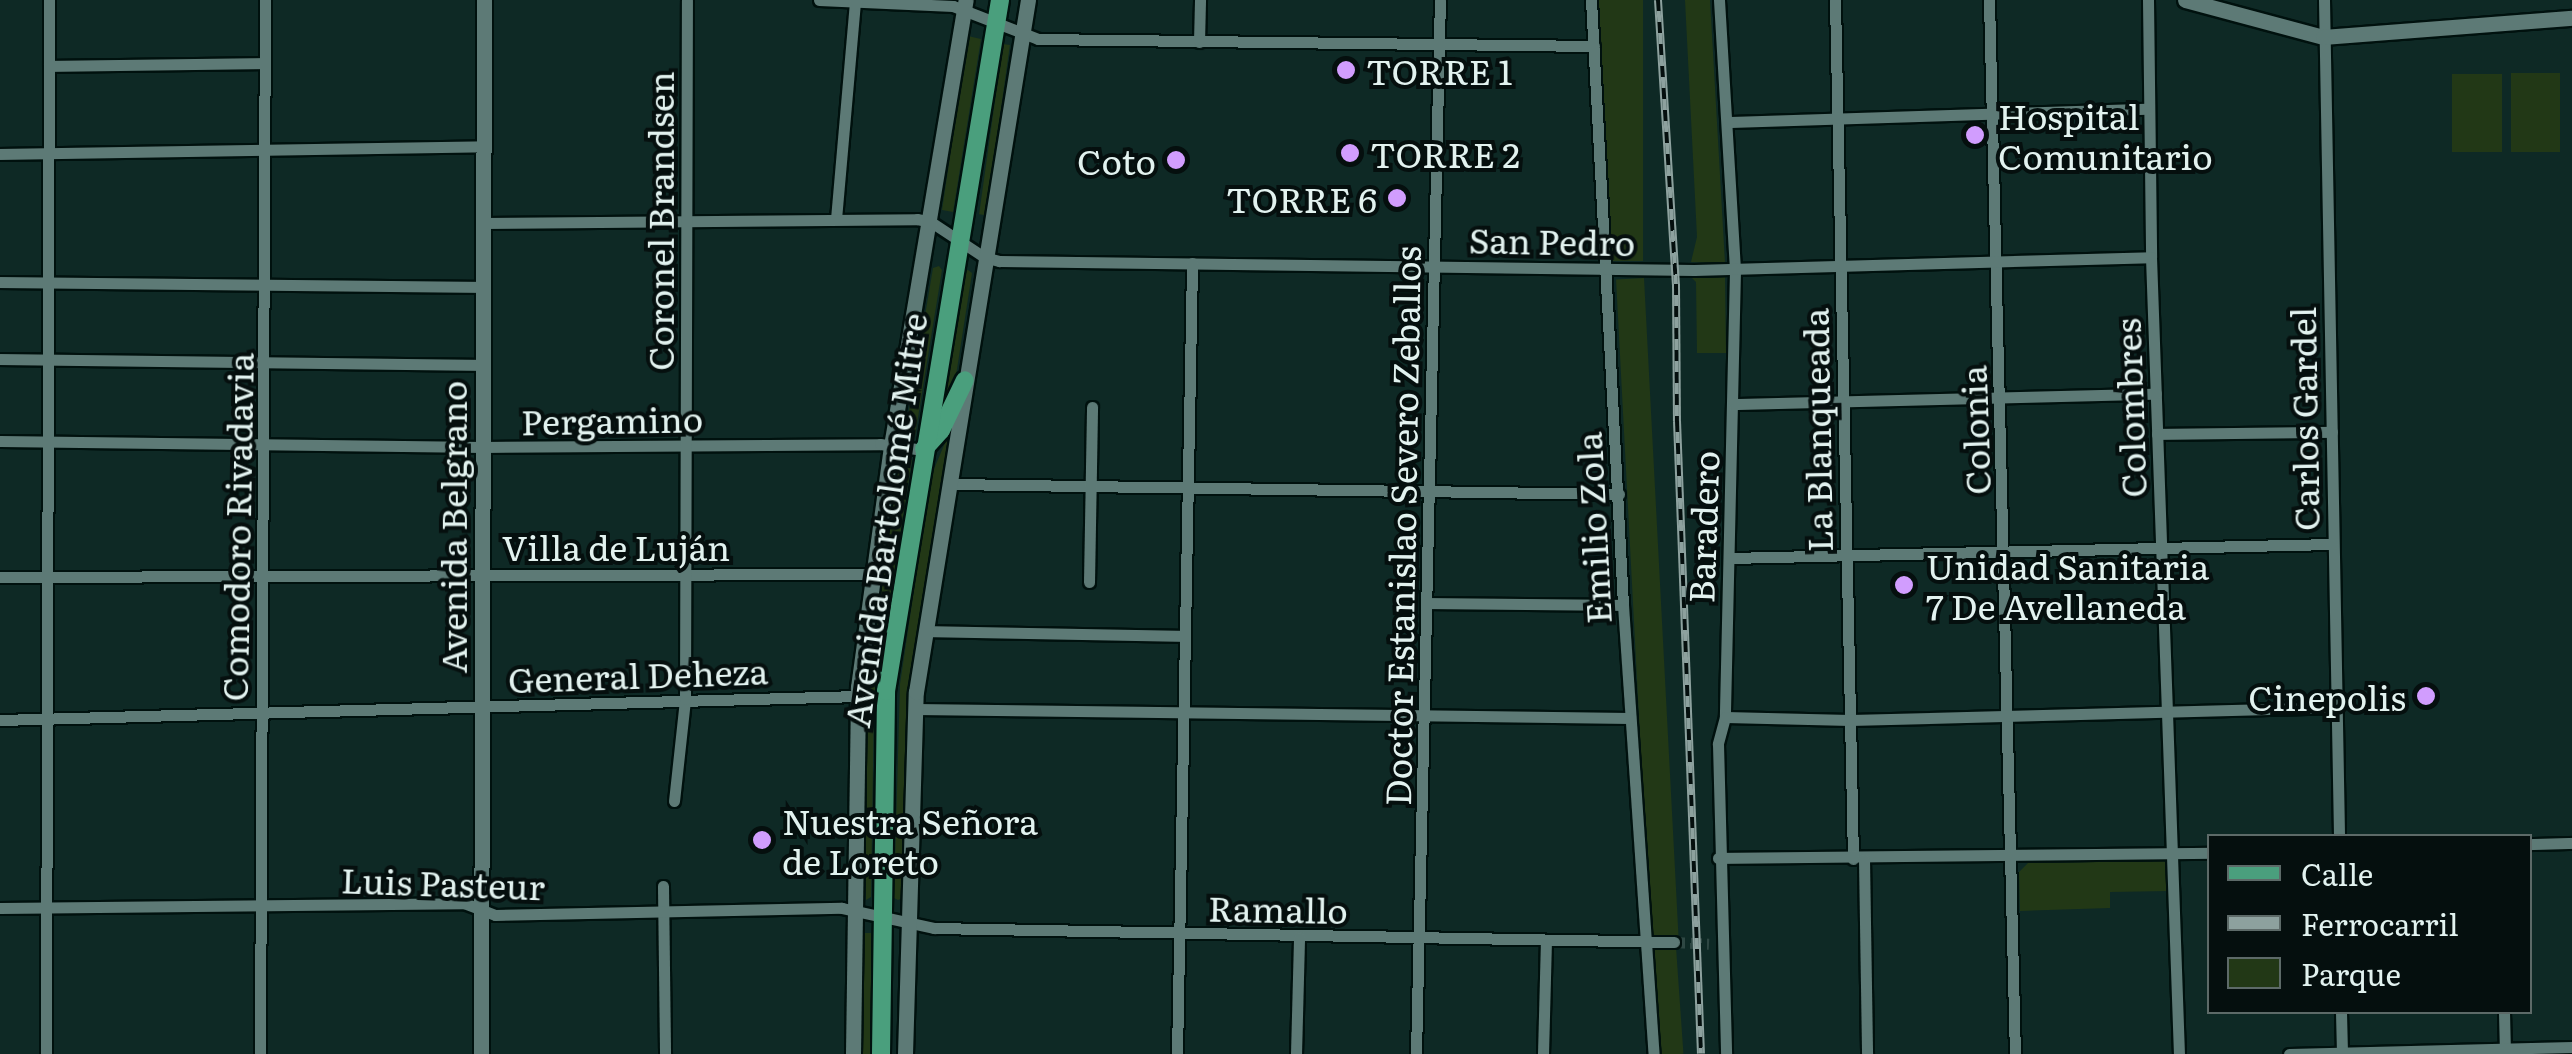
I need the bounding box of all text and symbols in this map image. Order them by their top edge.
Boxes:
place label: TORRE 1 [1366,49,1512,91]
marker: TORRE 1 [1335,59,1357,81]
street label: Coronel Brandsen [638,71,680,371]
place label: Hospital Comunitario [1998,94,2213,176]
marker: Hospital Comunitario [1962,122,1988,148]
place label: TORRE 2 [1370,132,1520,174]
place label: Coto [1077,139,1156,181]
marker: TORRE 2 [1339,142,1361,164]
marker: Coto [1165,149,1187,171]
place label: TORRE 6 [1226,177,1377,219]
marker: TORRE 6 [1386,187,1408,209]
street label: San Pedro [1468,218,1636,262]
street label: Doctor Estanislao Severo Zeballos [1375,246,1427,806]
street label: La Blanqueada [1793,307,1839,553]
street label: Carlos Gardel [2280,307,2326,531]
street label: Avenida Bartolomé Mitre [834,310,934,730]
street label: Colombres [2105,318,2153,498]
street label: Comodoro Rivadavia [212,352,260,702]
street label: Colonia [1951,364,1997,496]
street label: Avenida Belgrano [431,381,473,673]
street label: Pergamino [521,396,703,442]
street label: Emilio Zola [1566,431,1618,625]
street label: Baradero [1678,450,1726,604]
street label: Villa de Luján [502,525,730,567]
place label: Unidad Sanitaria 7 De Avellaneda [1926,544,2209,626]
marker: Unidad Sanitaria 7 De Avellaneda [1891,572,1917,598]
street label: General Deheza [507,648,769,700]
place label: Cinepolis [2248,675,2406,717]
marker: Cinepolis [2415,685,2437,707]
place label: Nuestra Señora de Loreto [782,799,1038,881]
marker: Nuestra Señora de Loreto [751,829,773,851]
legend [2207,834,2532,1014]
text: Calle [2301,851,2373,895]
street label: Luis Pasteur [340,857,546,907]
street label: Ramallo [1208,886,1348,930]
text: Ferrocarril [2301,901,2458,945]
text: Parque [2301,951,2401,995]

